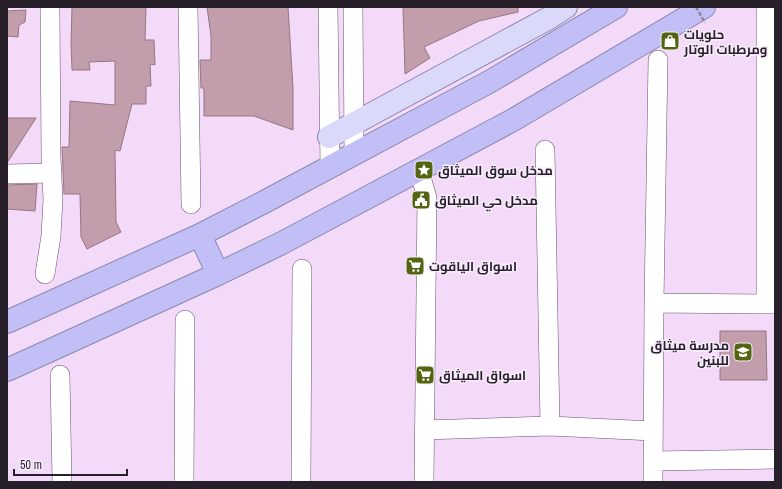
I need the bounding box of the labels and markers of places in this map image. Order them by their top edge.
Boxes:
place label: حلويات ومرطبات الوتار [683,26,767,58]
shop icon: حلويات ومرطبات الوتار [659,30,681,52]
place icon: مدخل سوق الميثاق [413,159,435,181]
place label: مدخل سوق الميثاق [438,162,553,179]
public building icon: مدخل حي الميثاق [410,189,432,211]
place label: مدخل حي الميثاق [435,192,538,212]
supermarket icon: اسواق الياقوت [404,255,426,277]
place label: اسواق الياقوت [429,258,517,275]
place label: مدرسة ميثاق للبنين [651,337,729,369]
school or university icon: مدرسة ميثاق للبنين [732,341,754,363]
supermarket icon: اسواق الميثاق [414,364,436,386]
place label: اسواق الميثاق [439,367,526,384]

